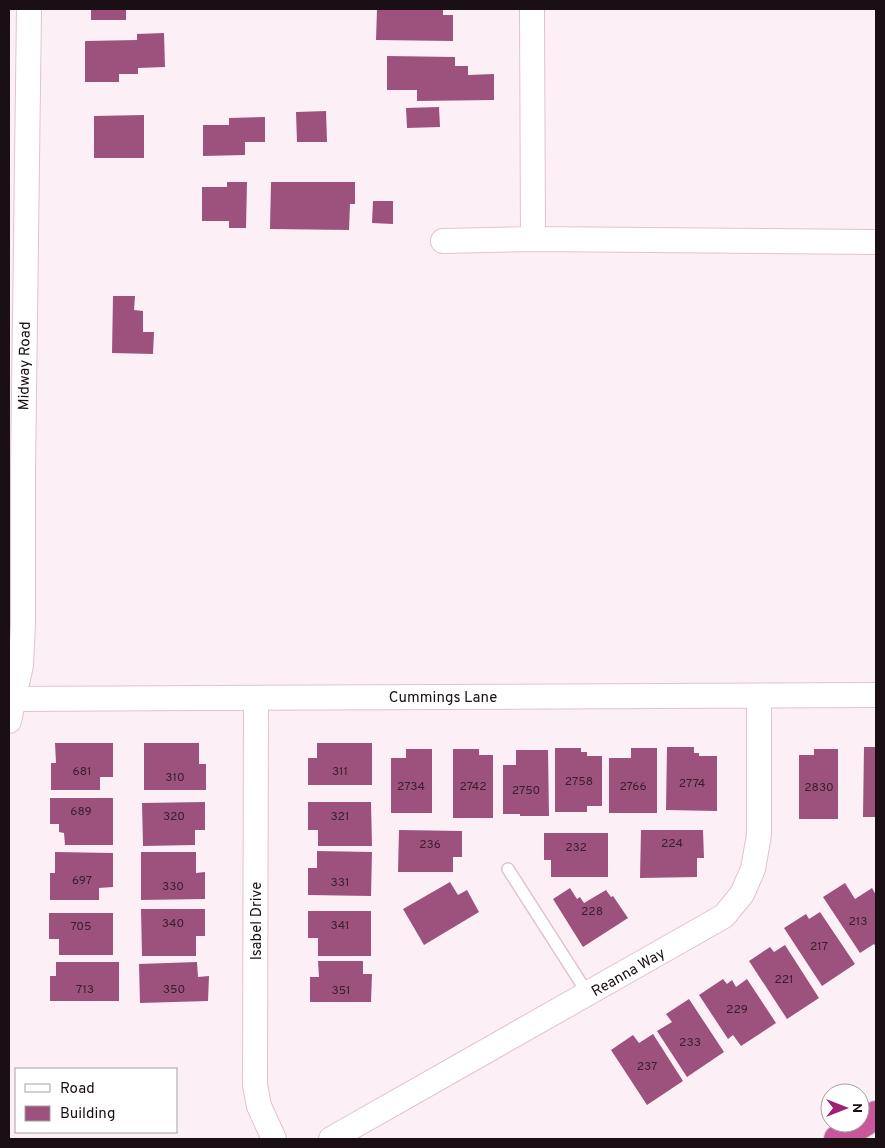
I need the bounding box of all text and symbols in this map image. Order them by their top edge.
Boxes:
street label: Midway Road [15,321,36,411]
street label: Cummings Lane [389,689,497,708]
house number: 681 [73,764,91,780]
house number: 311 [332,764,348,780]
house number: 310 [165,770,185,786]
house number: 2758 [565,774,593,790]
house number: 2774 [679,776,705,792]
house number: 2734 [397,779,425,795]
house number: 2742 [459,779,487,795]
house number: 2766 [619,779,647,795]
house number: 2830 [804,780,834,796]
house number: 2750 [512,783,540,799]
house number: 689 [70,804,92,820]
house number: 320 [163,809,185,825]
house number: 321 [331,809,349,825]
house number: 224 [661,836,683,852]
house number: 236 [419,837,441,853]
house number: 232 [565,840,587,856]
house number: 697 [72,873,92,889]
house number: 331 [331,875,349,891]
house number: 330 [162,879,184,895]
street label: Isabel Drive [248,882,267,960]
house number: 228 [581,904,603,920]
house number: 213 [848,914,868,930]
house number: 340 [162,916,184,932]
house number: 341 [330,918,350,934]
house number: 705 [70,919,92,935]
house number: 217 [810,939,828,955]
street label: Reanna Way [588,945,669,1002]
house number: 221 [774,972,794,988]
house number: 713 [76,982,94,998]
house number: 350 [163,982,185,998]
house number: 351 [331,983,351,999]
house number: 229 [726,1002,748,1018]
house number: 233 [679,1035,701,1051]
house number: 237 [637,1059,657,1075]
legend [15,1068,178,1133]
text: Road [60,1080,95,1099]
north arrow [820,1083,870,1133]
text: N [848,1103,865,1113]
text: Building [60,1105,115,1124]

